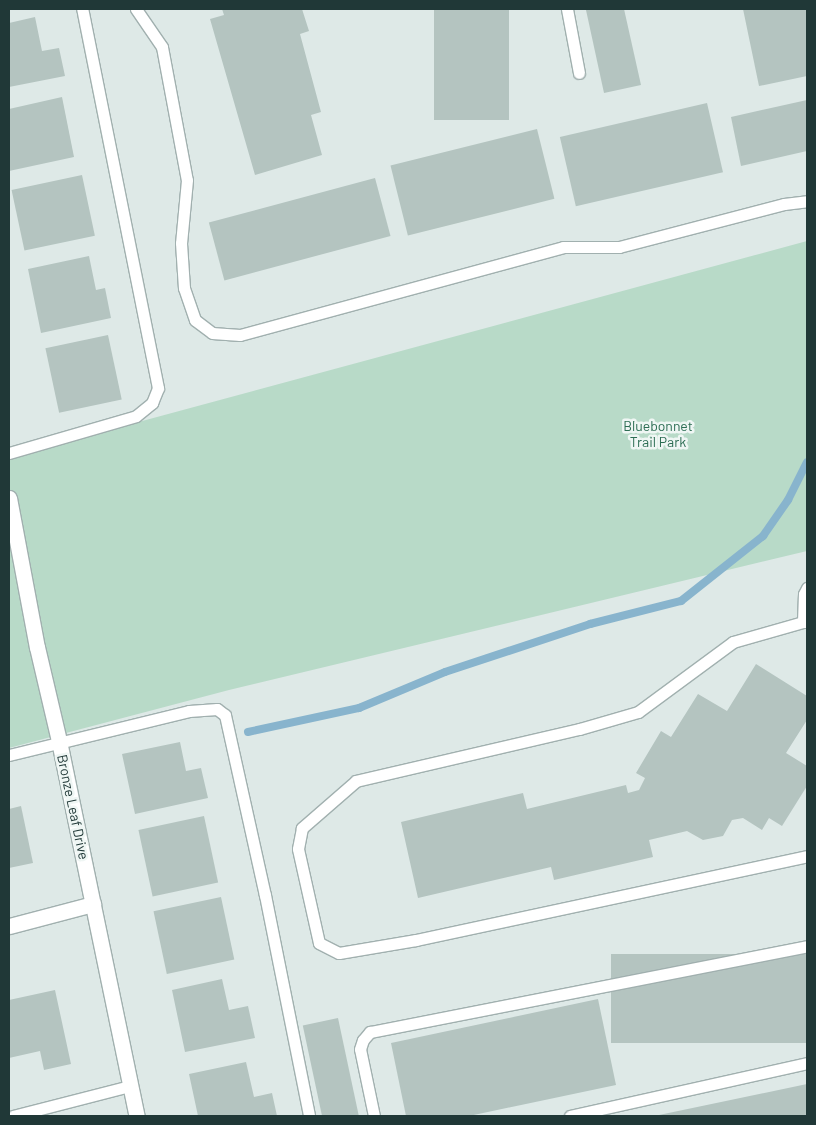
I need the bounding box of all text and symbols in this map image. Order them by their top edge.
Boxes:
park label: Bluebonnet Trail Park [623,418,693,451]
street label: Bronze Leaf Drive [54,753,92,861]

